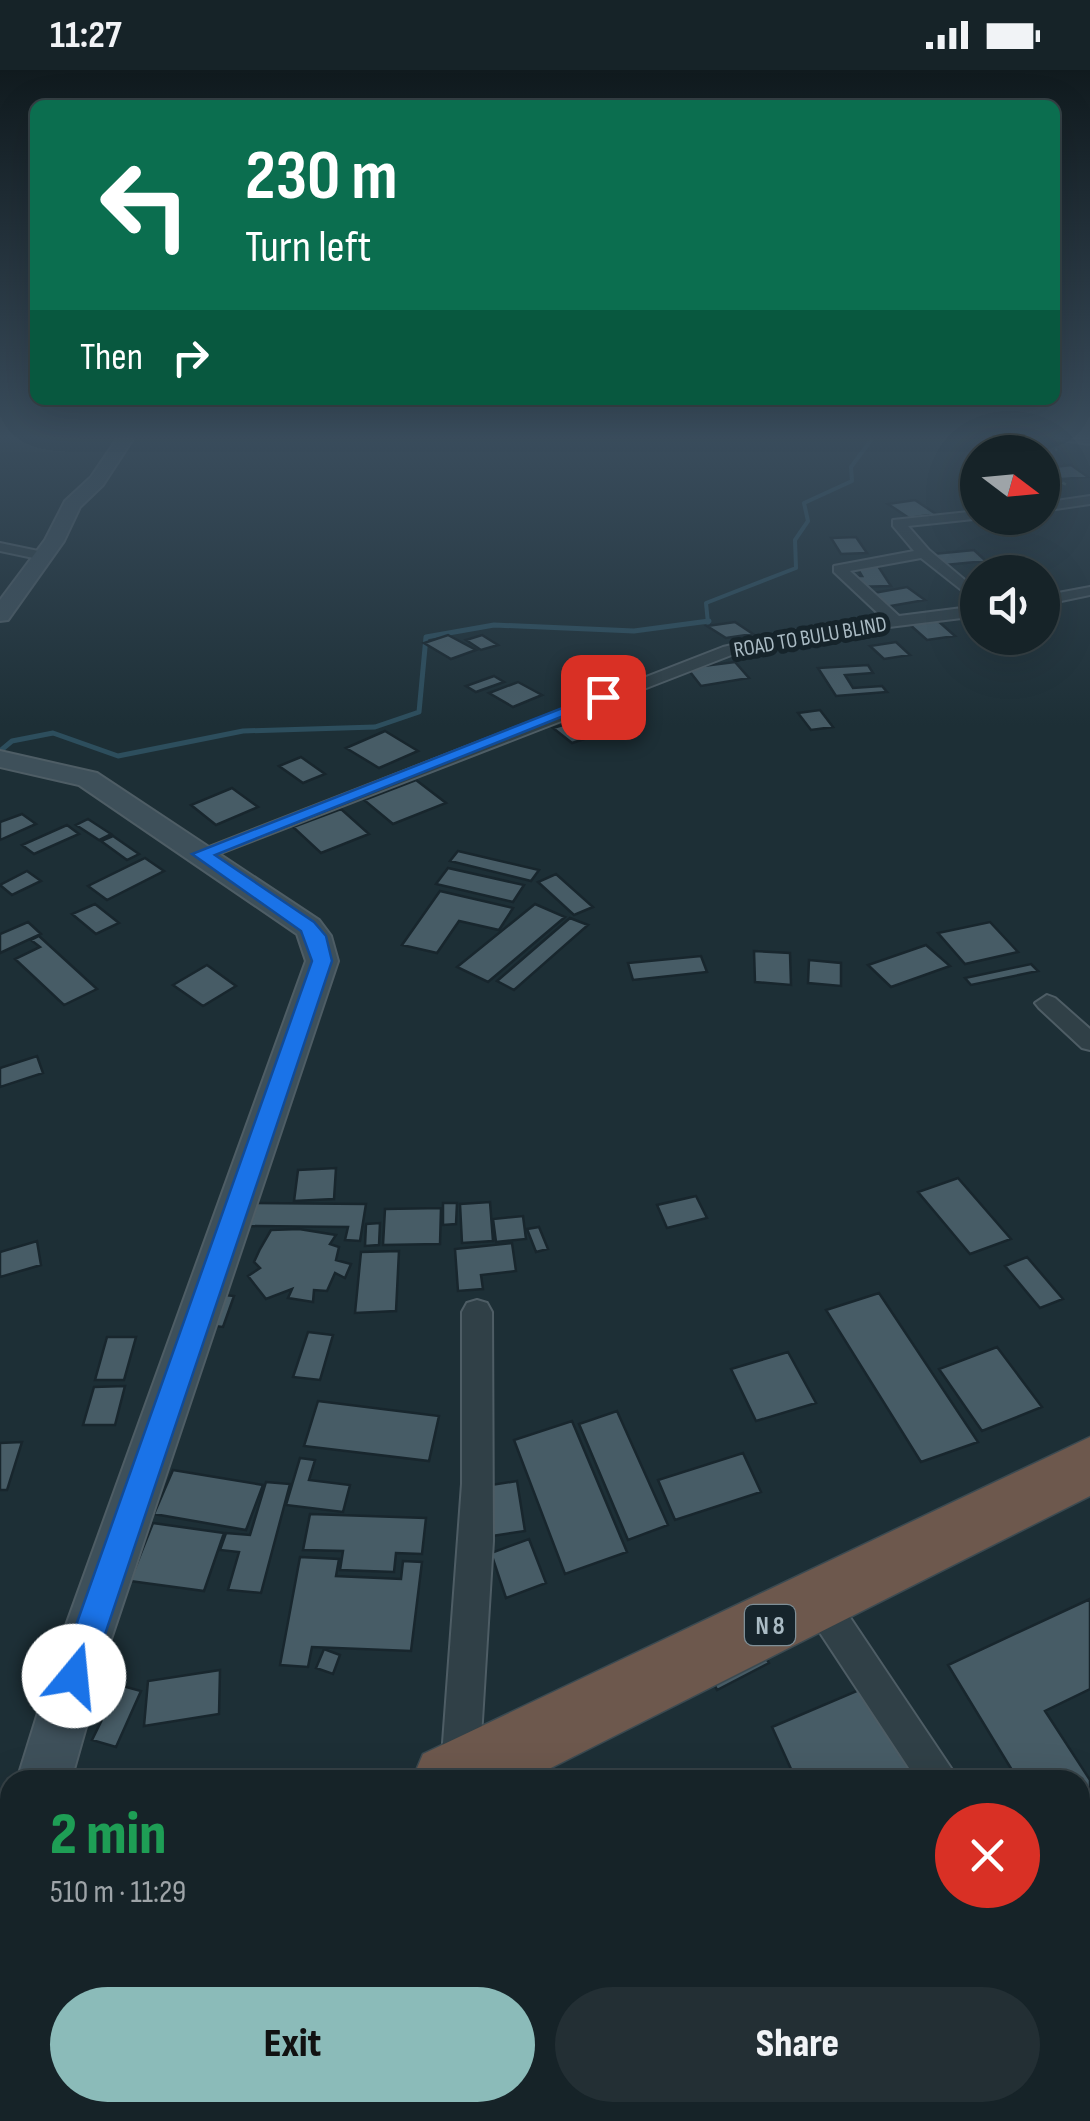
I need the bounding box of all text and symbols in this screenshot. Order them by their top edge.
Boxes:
text: 11:27 [50,13,122,58]
text: 230 m [245,135,398,219]
icon: left [80,140,210,270]
text: Turn left [245,220,371,275]
icon: right [163,330,218,385]
text: Then [80,335,143,380]
north arrow [960,435,1060,535]
map controls [960,435,1060,655]
button: sound [960,555,1060,655]
street label: ROAD TO BULU BLIND [732,611,889,664]
pin [561,655,646,740]
icon: arrive [576,670,631,725]
road number: N 8 [745,1605,795,1645]
position arrow [22,1624,126,1728]
text: 2 min [50,1799,166,1871]
button: close [935,1803,1040,1908]
text: 510 m · 11:29 [50,1873,186,1912]
button: Exit [50,1987,535,2102]
button: Share [555,1987,1040,2102]

